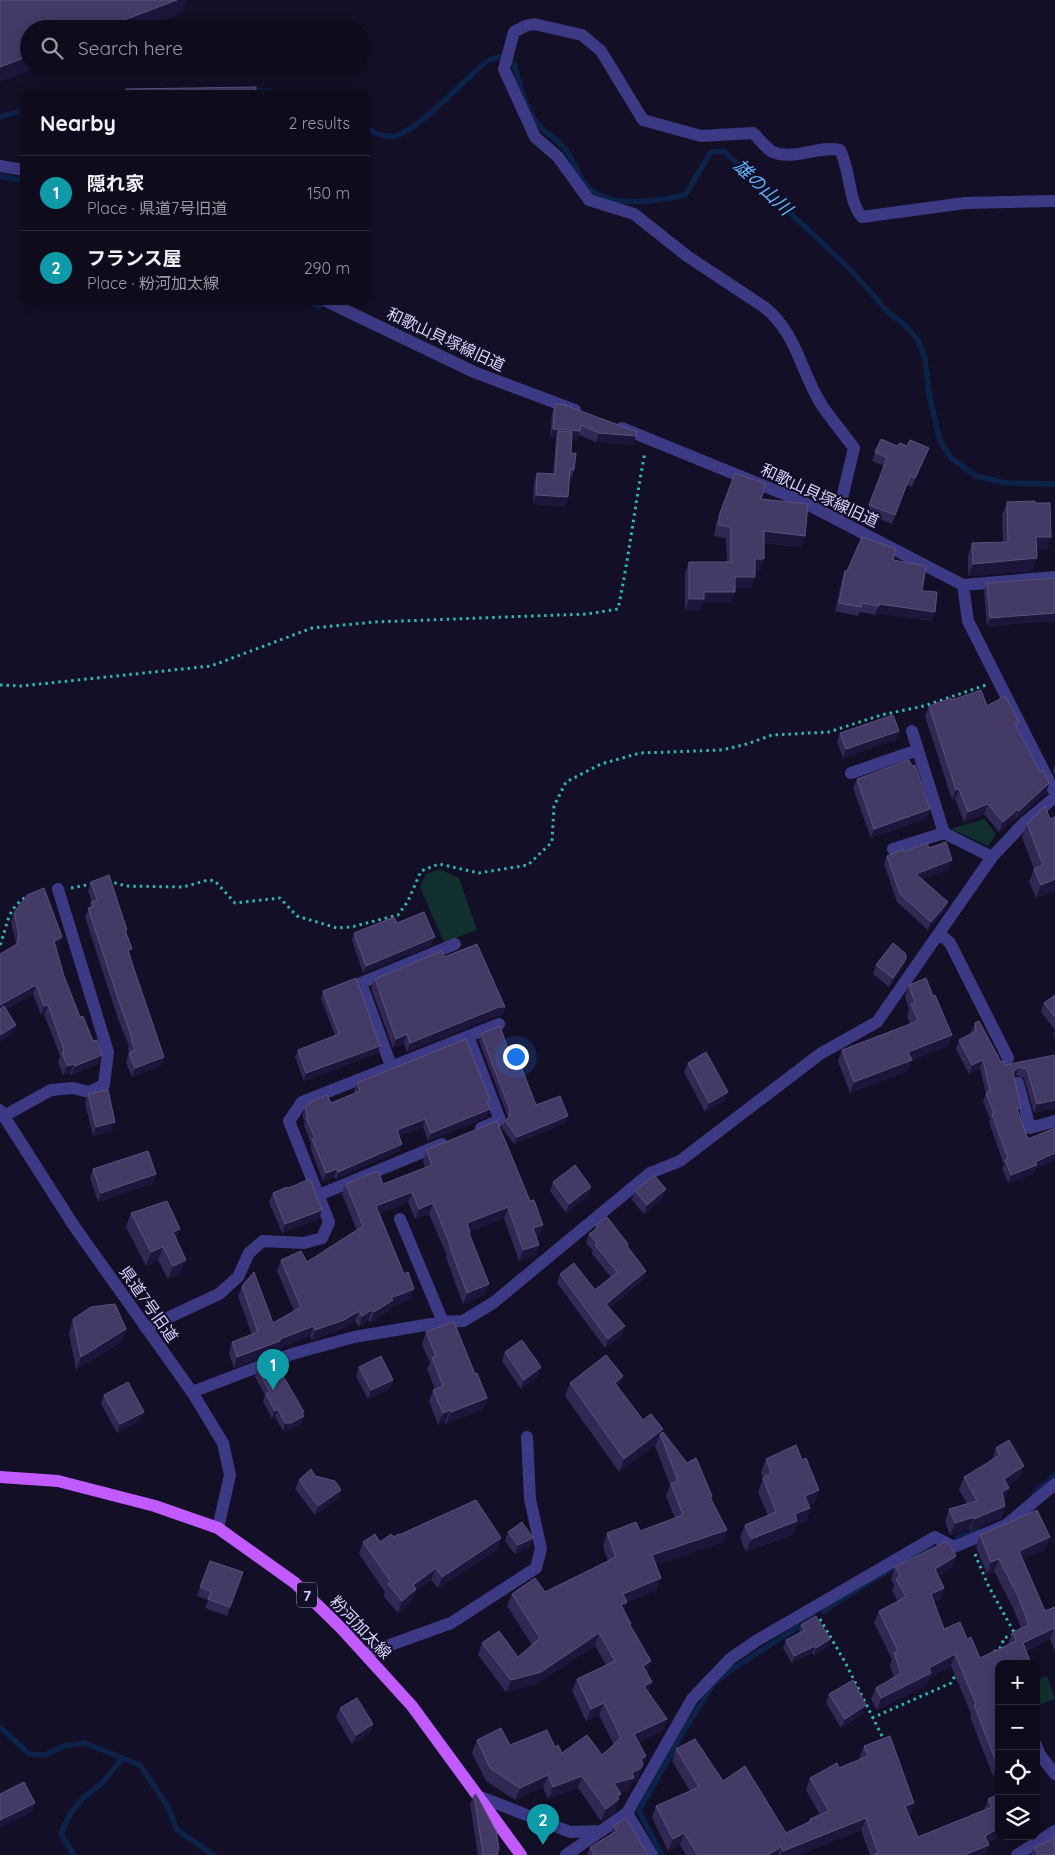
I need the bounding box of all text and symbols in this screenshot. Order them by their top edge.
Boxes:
search box [20,20,370,75]
icon: search [38,34,66,62]
text: Search here [78,36,183,60]
text: Nearby [40,110,116,136]
text: 2 results [288,113,350,133]
water label: 雄の山川 [729,154,799,221]
text: 隠れ家 [87,171,144,195]
text: 1 [53,183,59,203]
text: 150 m [307,183,350,203]
text: Place · 県道7号旧道 [87,198,227,218]
text: フランス屋 [87,246,182,270]
text: 2 [51,258,61,278]
text: 290 m [304,258,350,278]
text: Place · 粉河加太線 [87,273,219,293]
street label: 和歌山貝塚線旧道 [384,303,508,375]
street label: 和歌山貝塚線旧道 [758,459,882,531]
your location [503,1044,529,1070]
street label: 県道7号旧道 [116,1262,182,1346]
pin: 1 [257,1349,289,1390]
road number: 7 [297,1582,317,1608]
street label: 粉河加太線 [326,1591,396,1663]
map controls [995,1660,1040,1840]
button: + [995,1660,1040,1705]
button: − [995,1705,1040,1750]
button: locate [995,1750,1040,1795]
button: layers [995,1795,1040,1840]
pin: 2 [527,1804,559,1845]

